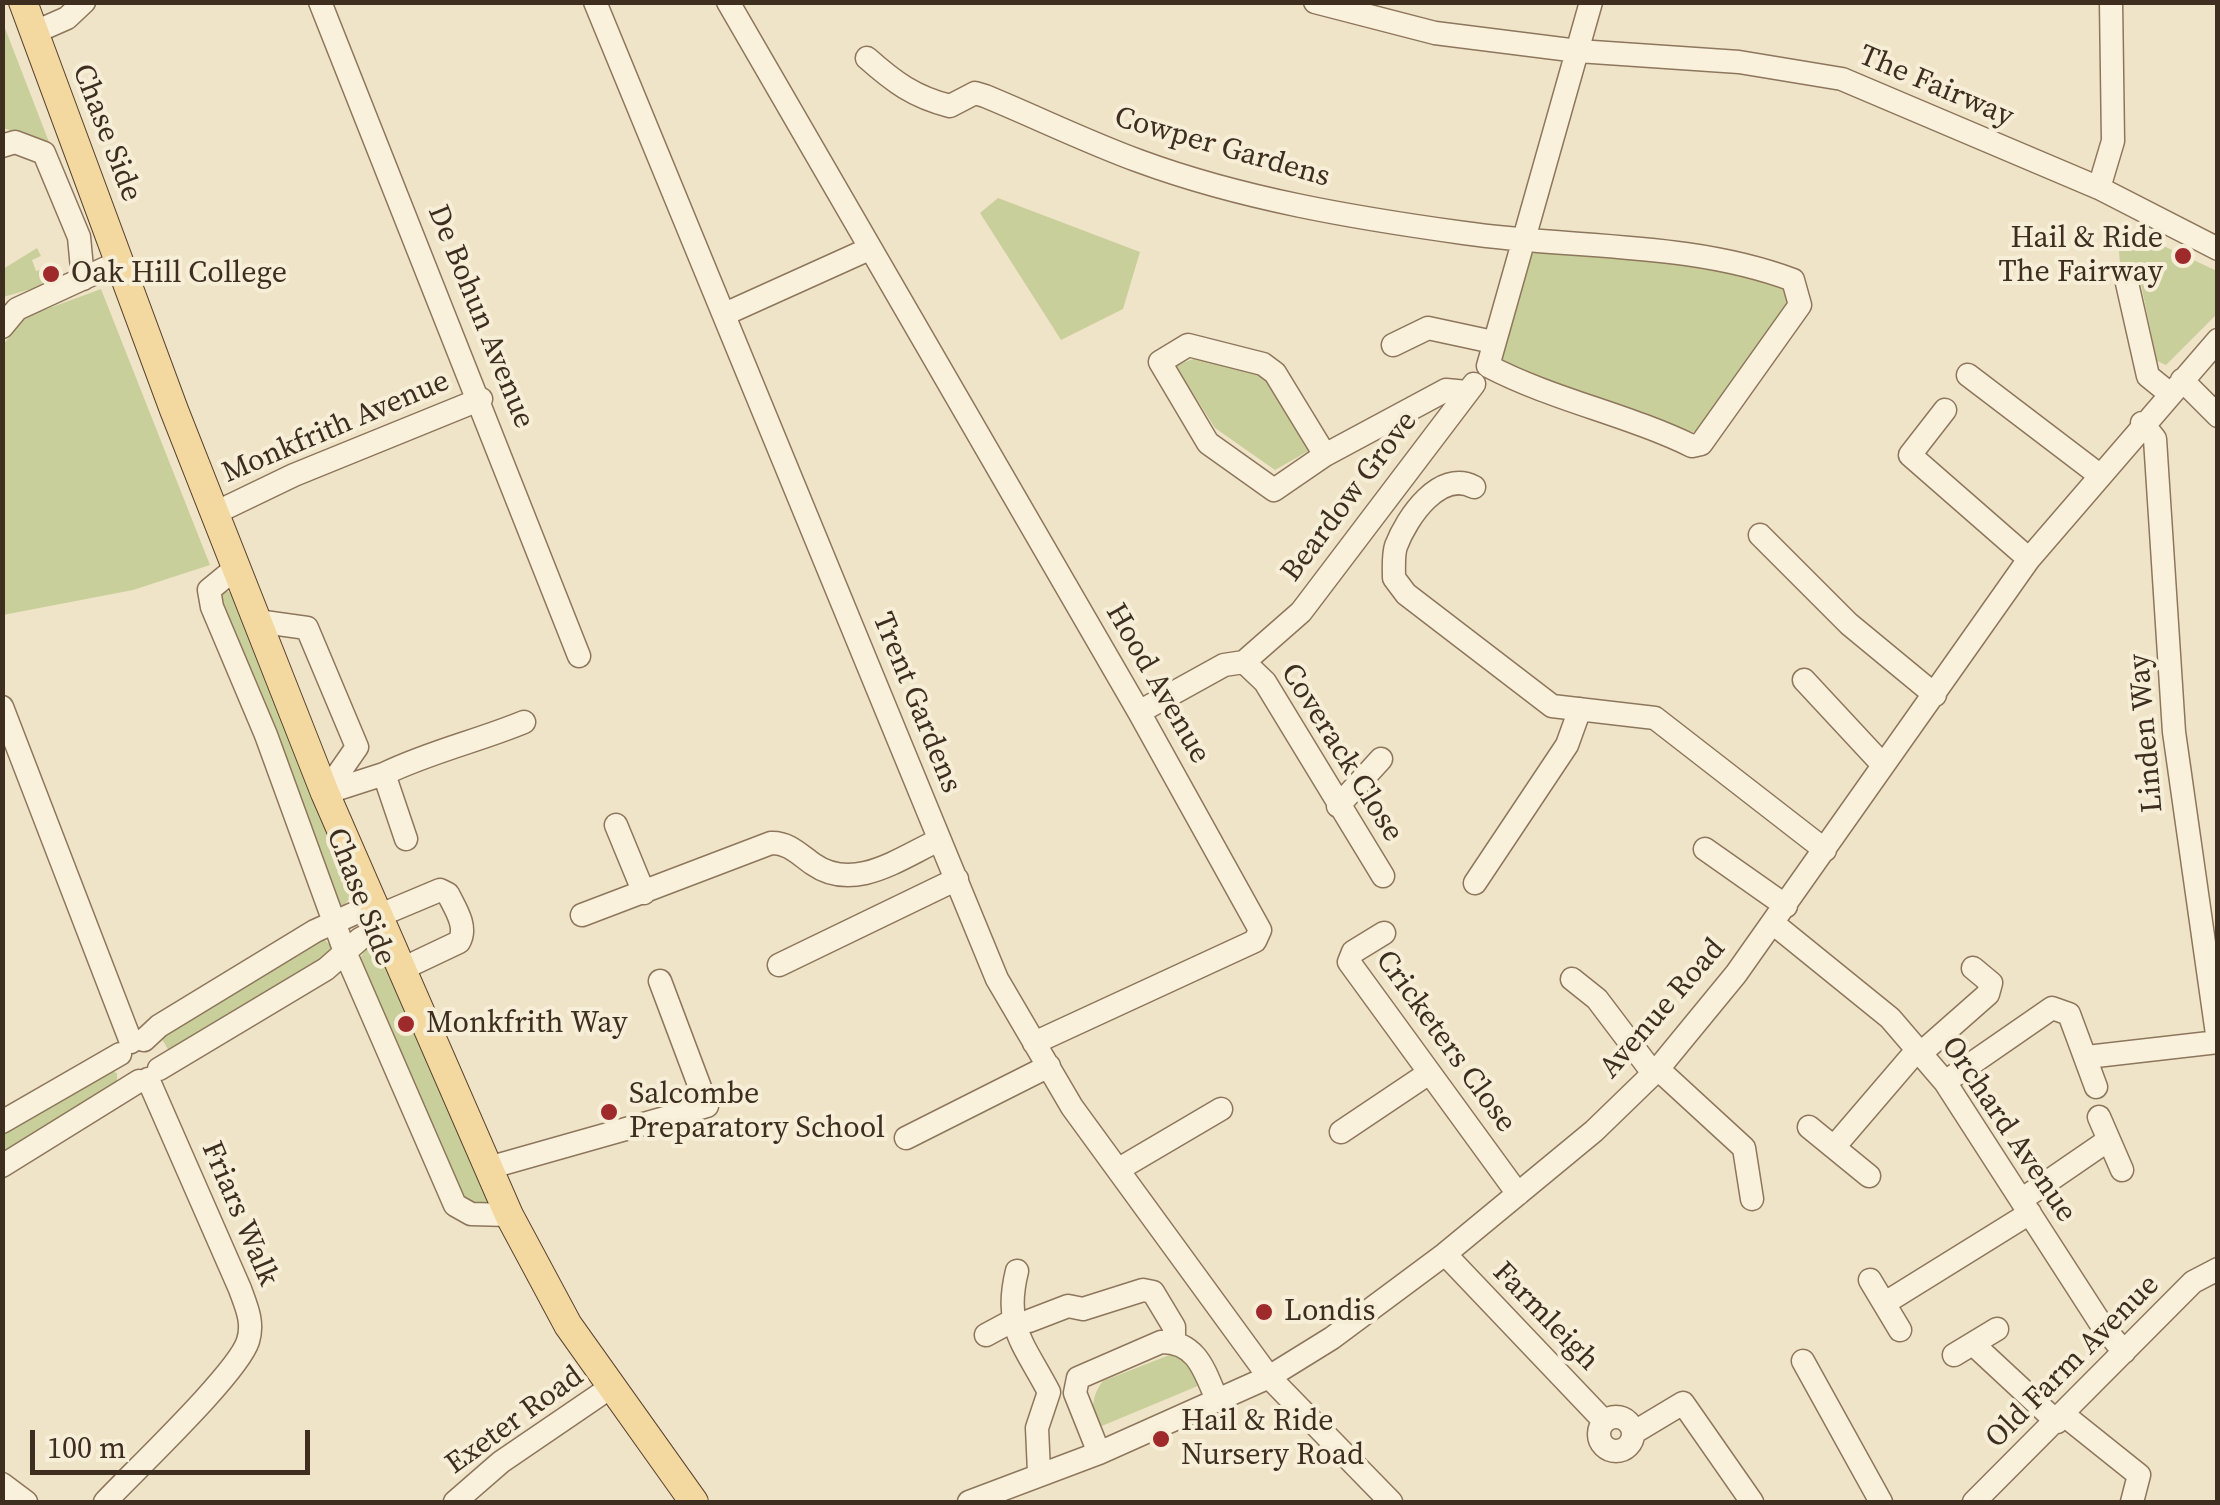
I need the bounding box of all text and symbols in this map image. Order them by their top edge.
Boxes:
street label: The Fairway [1853,38,2019,136]
street label: Chase Side [63,59,149,207]
street label: Cowper Gardens [1110,100,1334,196]
street label: De Bohun Avenue [419,200,541,434]
place label: Hail & Ride The Fairway [1998,221,2163,292]
marker: Hail & Ride The Fairway [2172,245,2194,267]
place label: Oak Hill College [71,256,287,292]
marker: Oak Hill College [40,263,62,285]
street label: Monkfrith Avenue [217,364,455,492]
street label: Beardow Grove [1274,405,1426,589]
street label: Hood Avenue [1097,598,1217,770]
street label: Trent Gardens [864,608,968,798]
street label: Linden Way [2122,652,2172,814]
street label: Coverack Close [1272,657,1410,849]
street label: Chase Side [317,823,403,971]
street label: Avenue Road [1593,932,1733,1086]
street label: Cricketers Close [1367,944,1523,1140]
place label: Monkfrith Way [426,1006,628,1042]
marker: Monkfrith Way [395,1013,417,1035]
street label: Orchard Avenue [1933,1030,2083,1230]
place label: Salcombe Preparatory School [629,1077,885,1148]
marker: Salcombe Preparatory School [598,1101,620,1123]
street label: Friars Walk [192,1136,286,1292]
street label: Farmleigh [1484,1255,1606,1379]
street label: Old Farm Avenue [1979,1268,2167,1456]
place label: Londis [1284,1294,1375,1330]
marker: Londis [1253,1301,1275,1323]
street label: Exeter Road [439,1359,591,1483]
place label: Hail & Ride Nursery Road [1181,1404,1364,1474]
scale bar [35,1410,315,1472]
text: 100 m [47,1427,126,1468]
marker: Hail & Ride Nursery Road [1150,1428,1172,1450]

